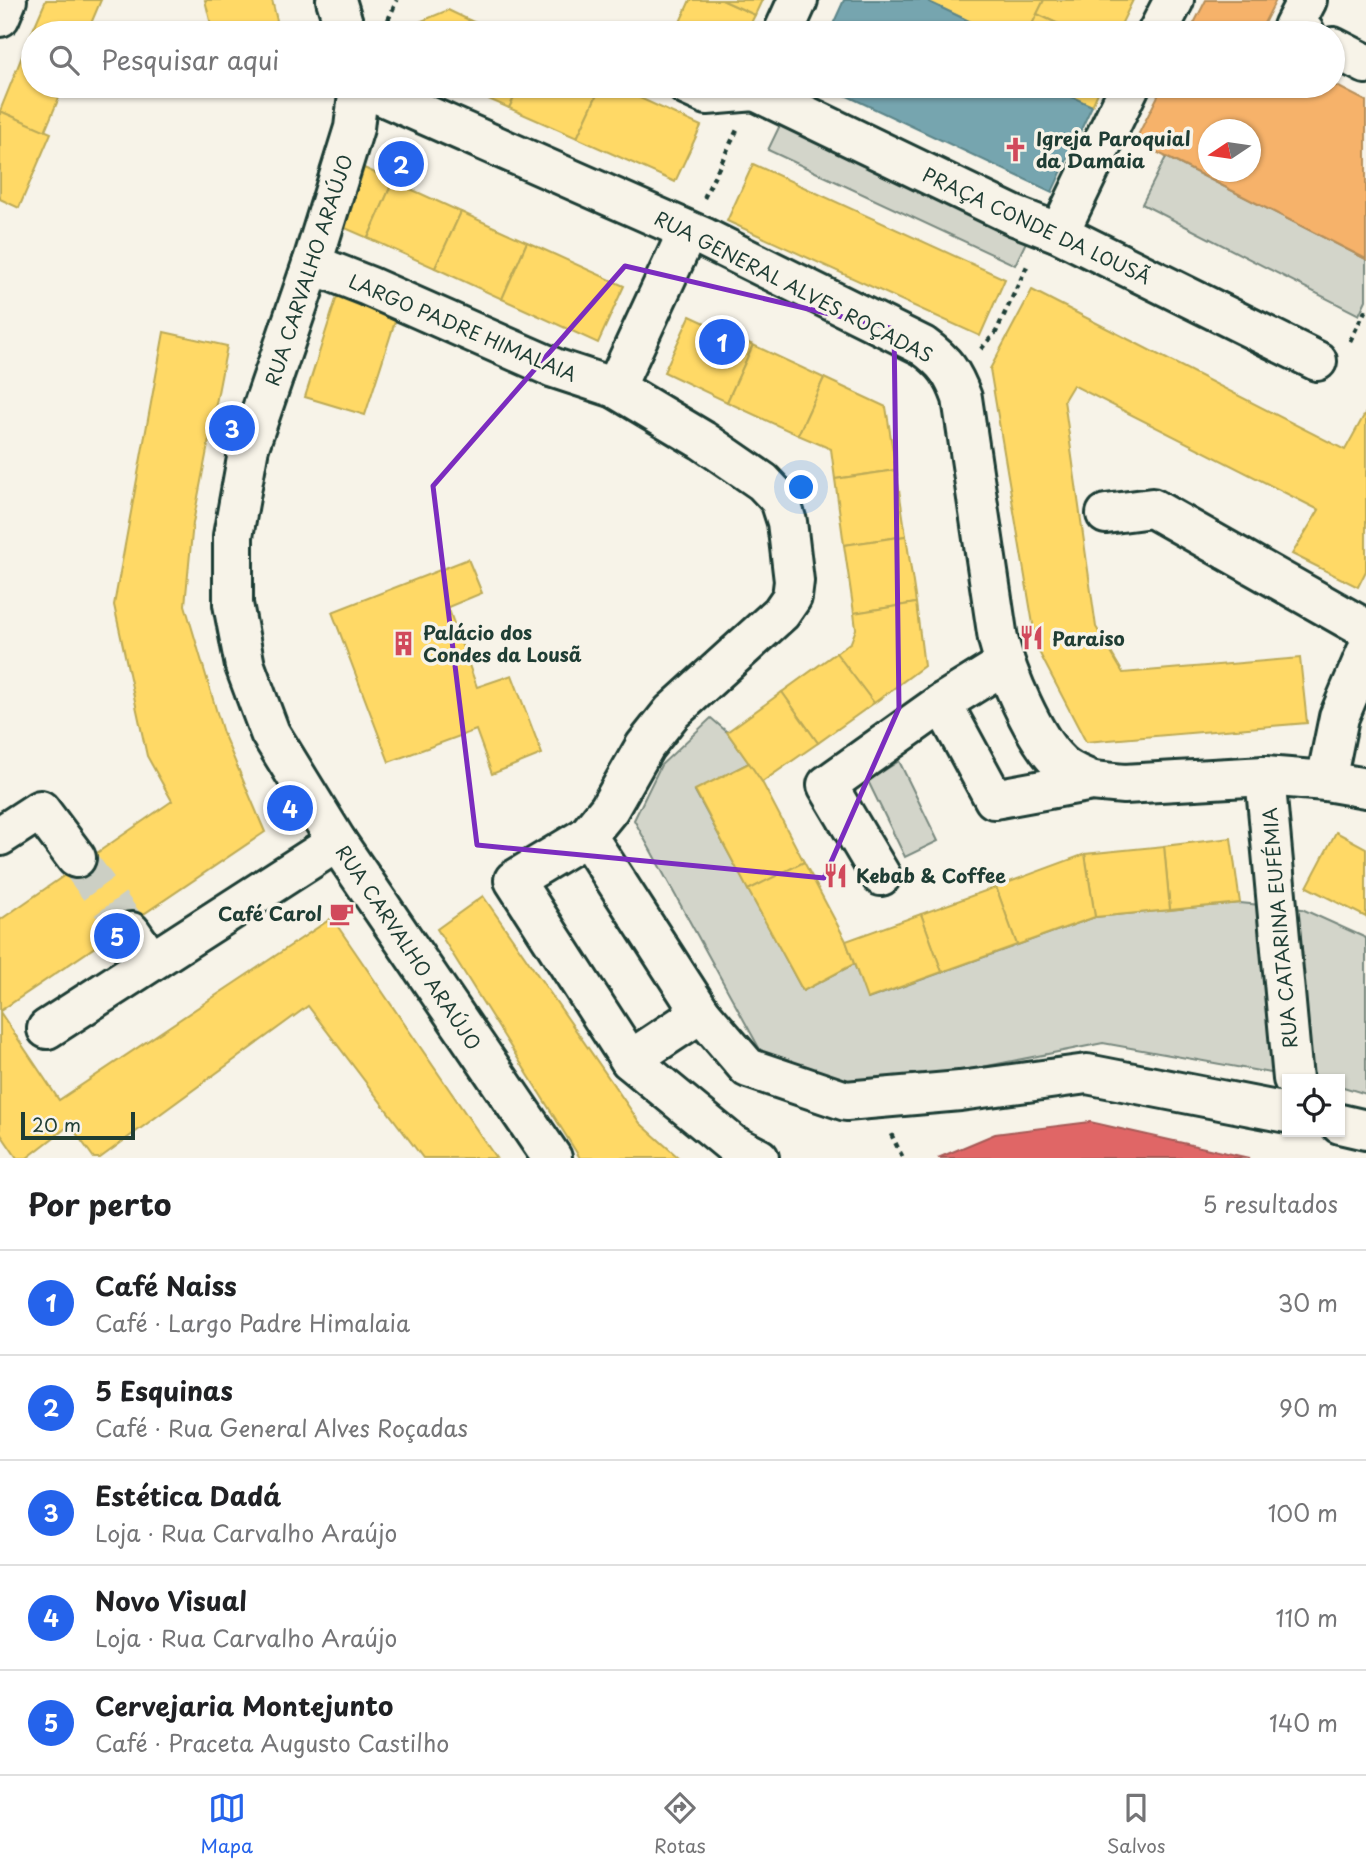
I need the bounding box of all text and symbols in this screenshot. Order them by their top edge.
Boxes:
search box [21,21,1345,98]
text: Pesquisar aqui [101,40,279,79]
icon: search [45,41,83,79]
north arrow [1198,119,1261,182]
place label: Igreja Paroquial da Damaia [1036,124,1191,174]
church icon: Igreja Paroquial da Damaia [1002,135,1030,163]
pin: 2 [378,138,424,190]
street label: RUA CARVALHO ARAÚJO [257,151,359,389]
street label: PRAÇA CONDE DA LOUSÃ [919,160,1156,290]
street label: RUA GENERAL ALVES ROÇADAS [650,203,938,369]
street label: LARGO PADRE HIMALAIA [345,266,581,388]
pin: 1 [699,316,745,368]
pin: 3 [209,402,255,454]
your location [784,470,818,504]
place label: Palácio dos Condes da Lousã [423,618,582,668]
restaurant icon: Paraiso [1018,624,1046,652]
place label: Paraiso [1052,624,1125,652]
building icon: Palácio dos Condes da Lousã [389,629,417,657]
pin: 4 [267,782,313,834]
street label: RUA CATARINA EUFÉMIA [1255,806,1303,1050]
street label: RUA CARVALHO ARAÚJO [330,839,488,1055]
restaurant icon: Kebab & Coffee [822,861,850,889]
place label: Kebab & Coffee [856,861,1006,889]
place label: Café Carol [218,899,322,927]
cafe icon: Café Carol [328,899,356,927]
pin: 5 [94,910,140,962]
map controls [1282,1074,1345,1137]
button: locate [1282,1074,1345,1137]
scale bar [21,1109,135,1141]
text: 20 m [32,1110,81,1138]
text: Por perto [28,1181,171,1226]
text: 5 resultados [1202,1186,1338,1221]
text: Café Naiss [95,1266,237,1305]
text: 1 [46,1285,57,1320]
text: 30 m [1277,1285,1338,1320]
text: Café · Largo Padre Himalaia [95,1305,410,1340]
text: 5 Esquinas [95,1371,233,1410]
text: 2 [43,1390,59,1425]
text: 90 m [1279,1390,1338,1425]
text: Café · Rua General Alves Roçadas [95,1410,468,1445]
text: Estética Dadá [95,1476,281,1515]
text: 3 [43,1495,59,1530]
text: 100 m [1268,1495,1338,1530]
text: Loja · Rua Carvalho Araújo [95,1515,397,1550]
text: Novo Visual [95,1581,247,1620]
text: 4 [43,1600,59,1635]
text: 110 m [1276,1600,1338,1635]
text: Loja · Rua Carvalho Araújo [95,1620,397,1655]
text: Cervejaria Montejunto [95,1686,393,1725]
text: 5 [44,1705,58,1740]
text: 140 m [1269,1705,1338,1740]
text: Café · Praceta Augusto Castilho [95,1725,449,1760]
tab: Mapa [201,1789,253,1859]
tab: Rotas [654,1789,706,1859]
tab: Salvos [1107,1789,1165,1859]

